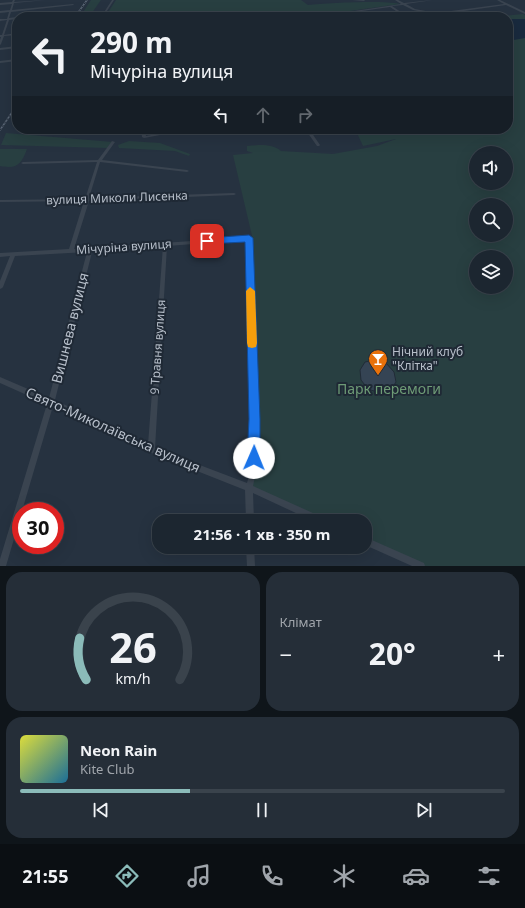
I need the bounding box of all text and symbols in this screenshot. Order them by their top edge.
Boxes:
text: 290 m [90,23,173,61]
icon: left [24,28,76,80]
text: Мічуріна вулиця [90,59,233,83]
icon: left [210,104,232,126]
icon: ahead [252,104,274,126]
icon: right [294,104,316,126]
map controls [469,146,513,294]
button: sound [469,146,513,190]
street label: вулиця Миколи Лисенка [46,187,188,208]
button: search [469,198,513,242]
pin [190,224,224,258]
icon: arrive [196,230,218,252]
street label: Мічуріна вулиця [76,235,172,258]
button: layers [469,250,513,294]
street label: Вишнева вулиця [47,270,92,385]
street label: 9 Травня вулиця [146,299,169,395]
place label: Нічний клуб "Клітка" [392,343,463,374]
bar icon: Нічний клуб "Клітка" [367,348,389,376]
park label: Парк перемоги [337,379,441,398]
street label: Свято-Миколаївська вулиця [23,382,204,477]
position arrow [233,437,275,479]
speed limit sign: 30 [12,502,64,554]
text: 21:56 · 1 хв · 350 m [194,524,330,544]
text: Клімат [280,613,322,631]
text: 26 [109,618,157,674]
text: 20° [369,633,416,674]
text: − [280,639,292,669]
text: + [492,639,505,669]
text: km/h [115,668,150,687]
text: Neon Rain [80,740,157,760]
text: Kite Club [80,760,134,778]
icon: previous [90,799,112,821]
icon: pause [251,799,273,821]
icon: next [413,799,435,821]
icon: directions [113,862,141,890]
icon: music [185,862,213,890]
icon: phone [258,862,286,890]
icon: climate [330,862,358,890]
icon: car [402,862,430,890]
icon: filters [475,862,503,890]
text: 21:55 [22,864,68,888]

